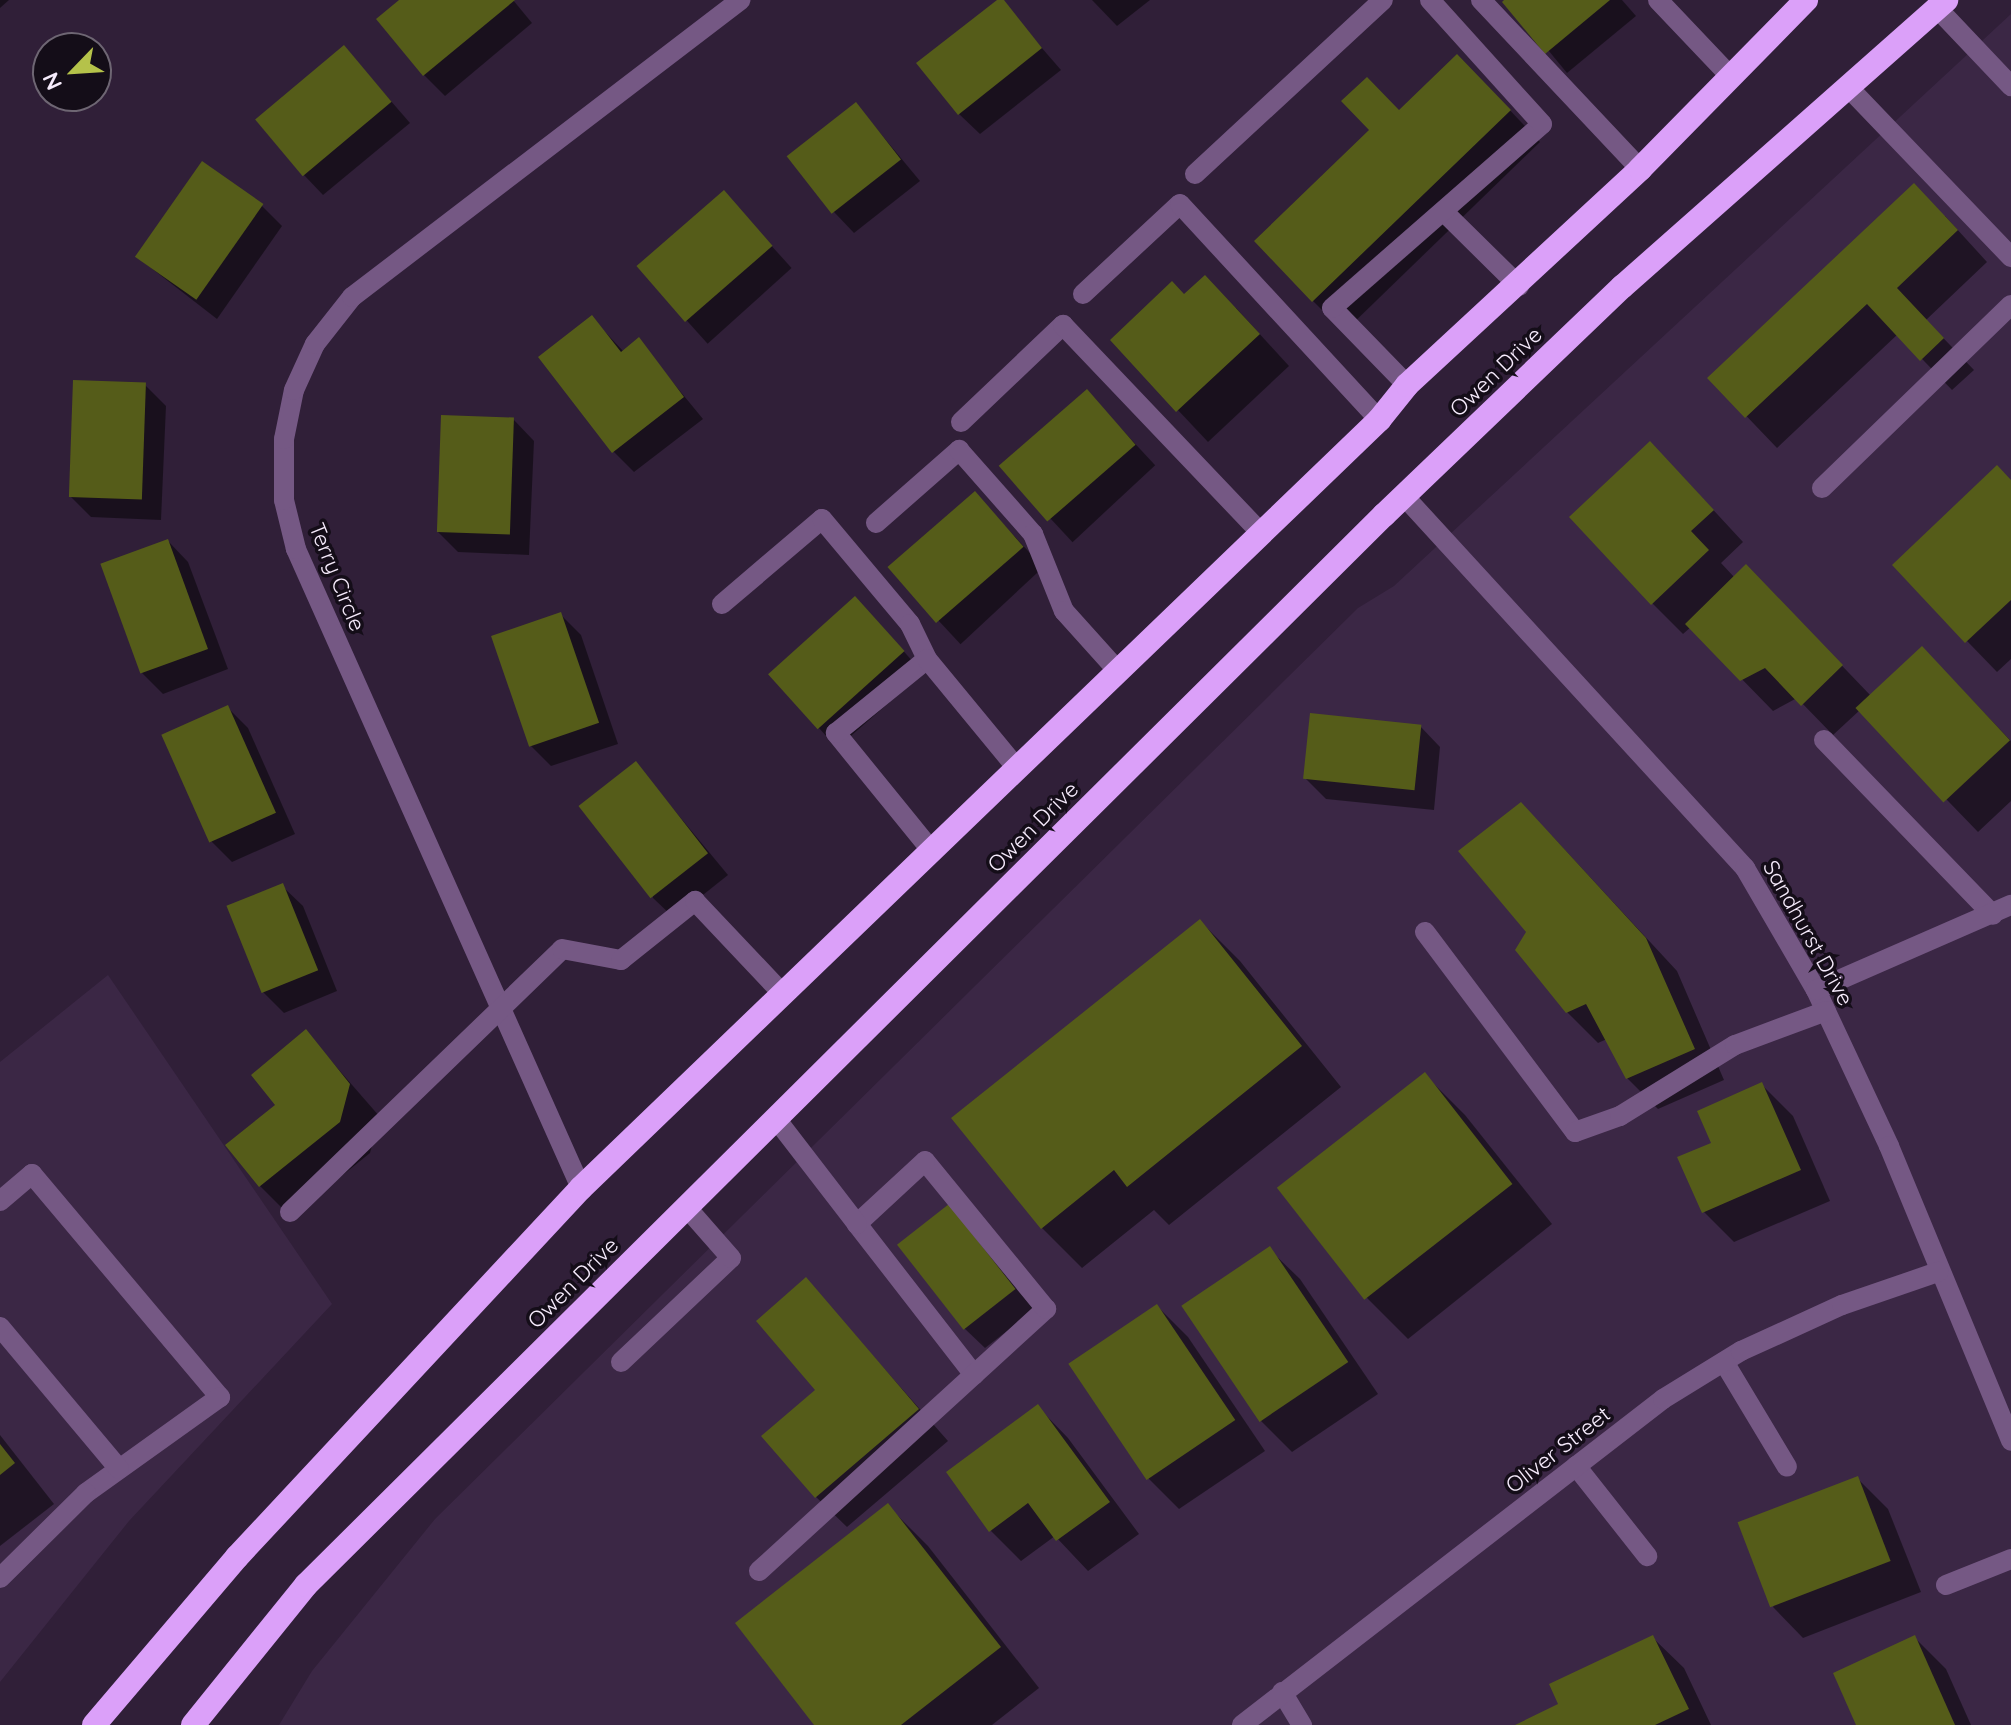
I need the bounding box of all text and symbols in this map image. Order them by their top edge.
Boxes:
north arrow [32,32,112,112]
text: N [36,68,68,95]
street label: Owen Drive [1445,322,1547,422]
street label: Terry Circle [303,519,371,635]
street label: Owen Drive [982,776,1084,878]
street label: Sandhurst Drive [1757,856,1859,1010]
street label: Owen Drive [522,1232,624,1334]
street label: Oliver Street [1501,1401,1615,1499]

